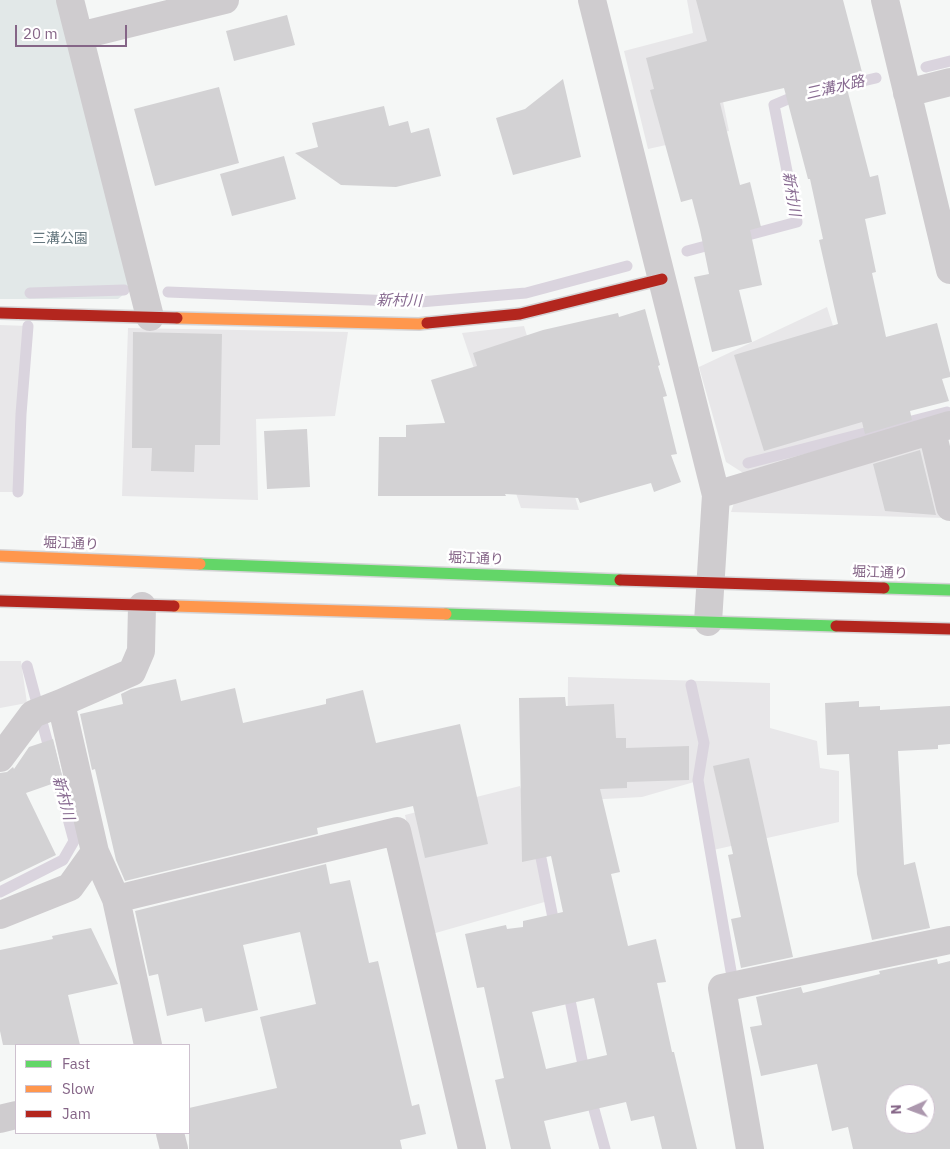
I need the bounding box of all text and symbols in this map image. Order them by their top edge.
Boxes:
scale bar [18,15,130,47]
text: 20 m [23,24,58,43]
water label: 三溝水路 [804,72,866,104]
water label: 新村川 [779,170,803,218]
park label: 三溝公園 [32,231,88,247]
water label: 新村川 [376,292,422,310]
street label: 堀江通り [43,535,99,553]
street label: 堀江通り [448,550,504,568]
street label: 堀江通り [852,564,908,582]
water label: 新村川 [48,774,78,822]
legend [15,1044,190,1134]
text: Fast [62,1054,90,1073]
text: Slow [62,1079,95,1098]
north arrow [885,1084,935,1134]
text: Jam [62,1104,91,1123]
text: N [887,1104,905,1115]

